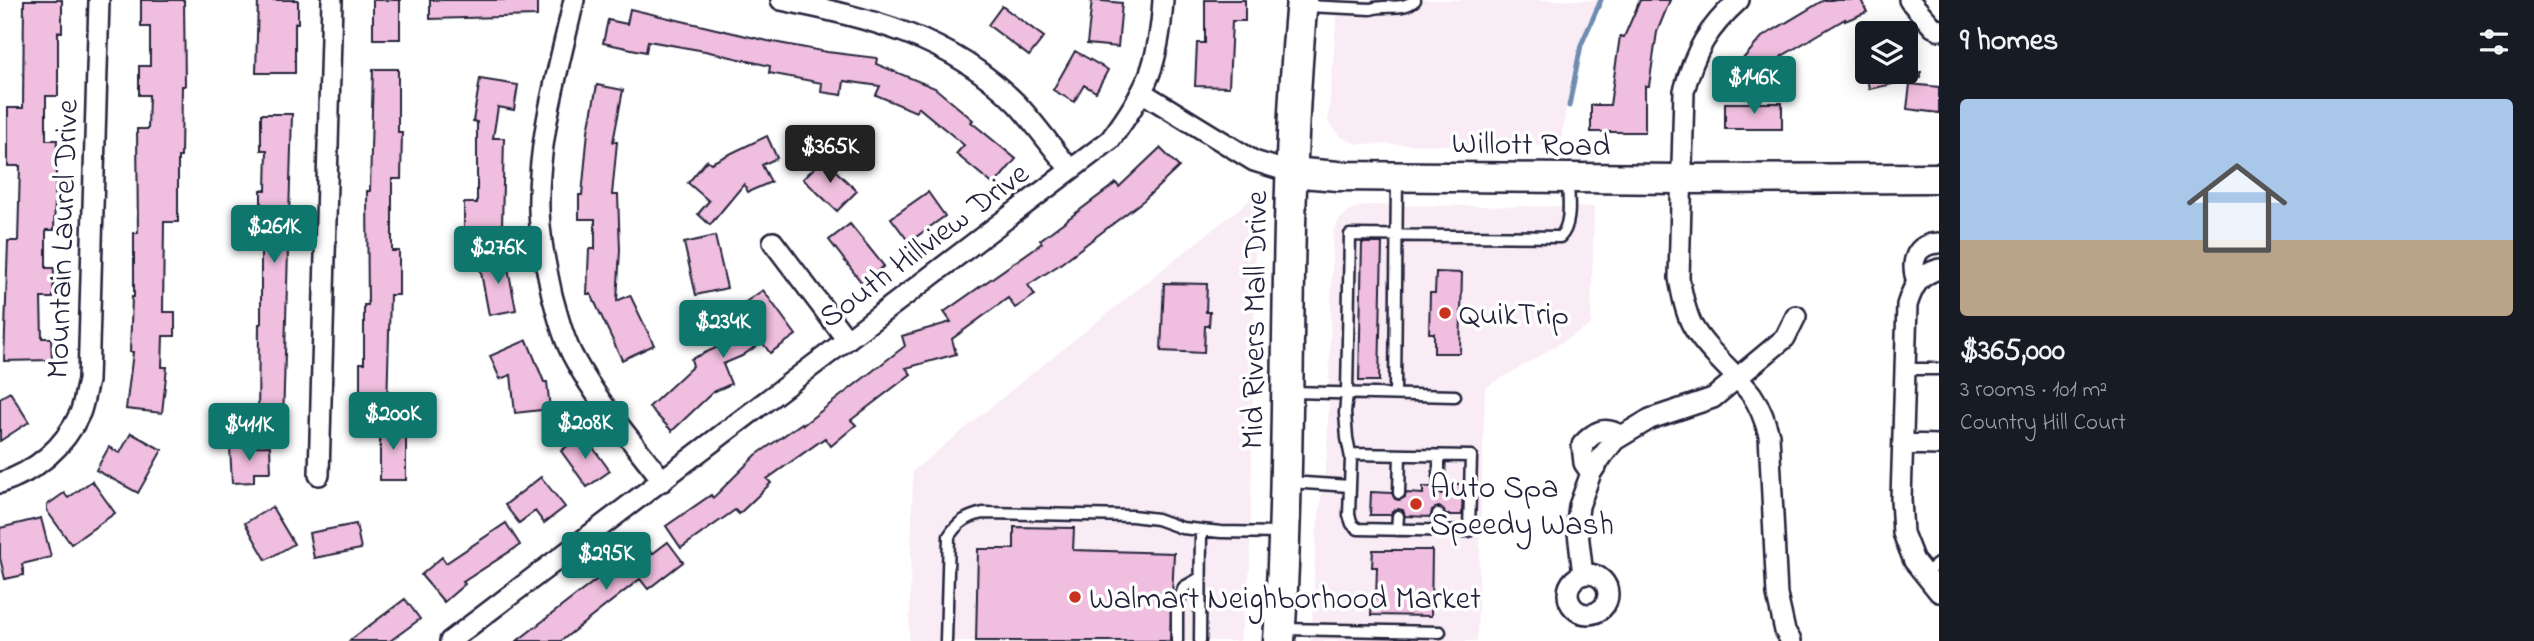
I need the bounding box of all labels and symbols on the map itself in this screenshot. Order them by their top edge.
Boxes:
pin: $146K [1705,57,1803,116]
street label: Mountain Laurel Drive [36,98,93,380]
street label: Willott Road [1451,122,1611,171]
pin: $365K [781,125,879,185]
street label: South Hillview Drive [810,152,1041,342]
street label: Mid Rivers Mall Drive [1231,190,1282,450]
pin: $261K [225,205,323,265]
pin: $276K [449,226,547,286]
place label: QuikTrip [1459,293,1569,340]
pin: $234K [674,300,772,360]
marker: QuikTrip [1437,305,1453,321]
pin: $200K [344,392,442,452]
pin: $208K [536,402,634,461]
pin: $411K [200,404,298,463]
place label: Auto Spa Speedy Wash [1430,466,1614,550]
marker: Auto Spa Speedy Wash [1408,496,1424,512]
pin: $295K [557,532,655,592]
place label: Walmart Neighborhood Market [1089,577,1481,624]
marker: Walmart Neighborhood Market [1067,589,1083,605]

